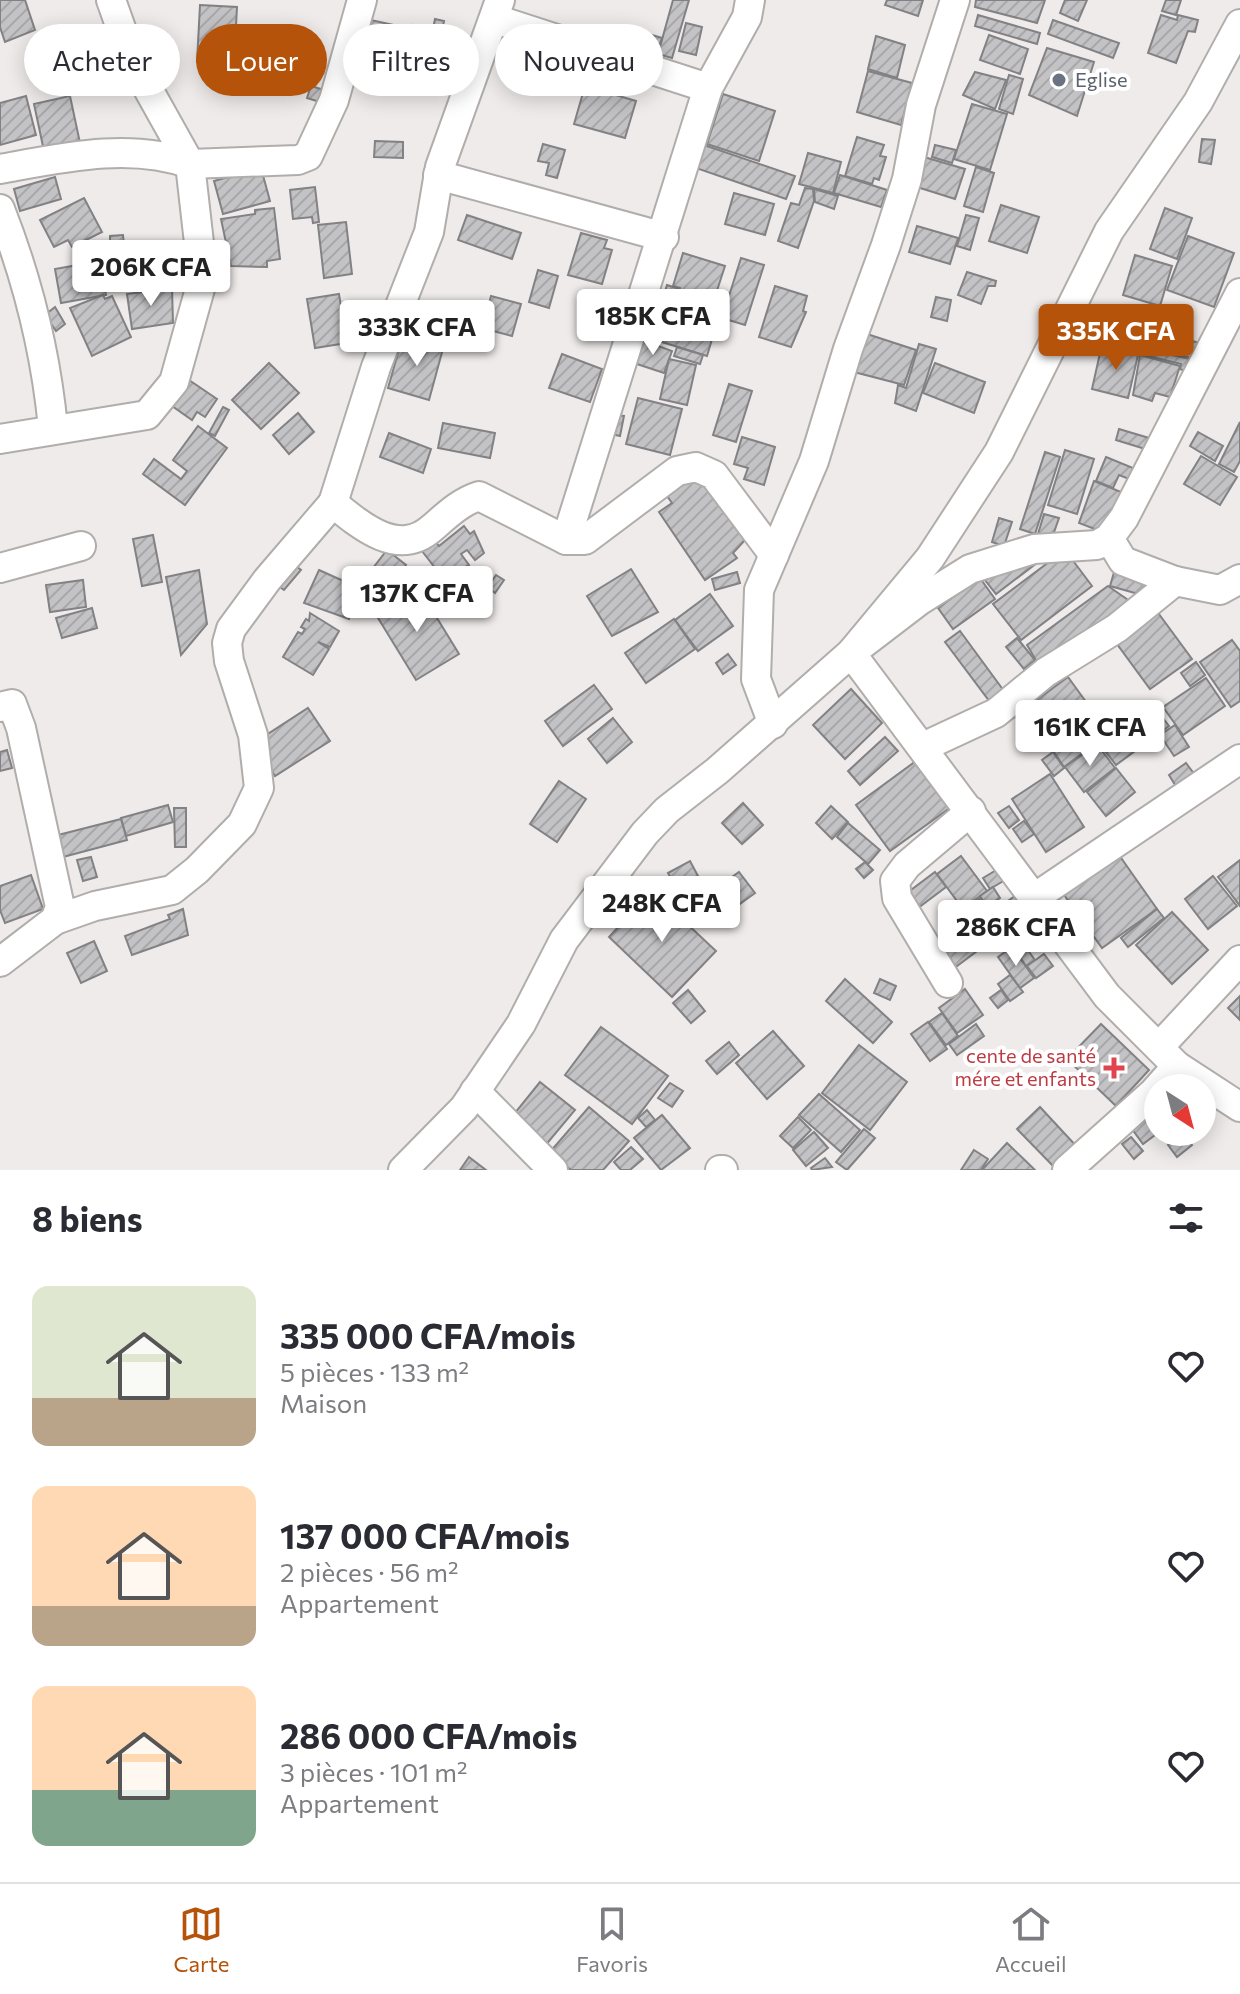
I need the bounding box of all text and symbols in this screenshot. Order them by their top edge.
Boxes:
chip: Acheter [24,24,180,96]
chip: Louer [196,24,327,96]
chip: Filtres [343,24,479,96]
chip: Nouveau [495,24,663,96]
place label: Eglise [1075,67,1128,91]
marker: Eglise [1050,71,1068,89]
pin: 206K CFA [68,240,234,308]
text: 206K CFA [90,250,212,281]
pin: 185K CFA [570,289,736,357]
text: 185K CFA [595,299,711,330]
pin: 333K CFA [334,300,500,368]
pin: 335K CFA [1033,304,1199,372]
text: 333K CFA [358,310,476,341]
text: 335K CFA [1057,314,1175,345]
pin: 137K CFA [334,566,500,634]
text: 137K CFA [360,576,474,607]
pin: 161K CFA [1007,700,1173,768]
text: 161K CFA [1033,710,1147,741]
pin: 248K CFA [579,876,745,944]
text: 248K CFA [602,886,722,917]
pin: 286K CFA [933,900,1099,968]
text: 286K CFA [956,910,1076,941]
place label: cente de santé mére et enfants [955,1043,1096,1090]
marker: cente de santé mére et enfants [1103,1057,1125,1079]
north arrow [1144,1074,1216,1146]
map controls [1144,1074,1216,1146]
icon: filters [1164,1196,1208,1240]
text: 8 biens [32,1197,143,1239]
text: 335 000 CFA/mois [280,1314,576,1356]
icon: home [96,1318,192,1414]
icon: heart [1164,1344,1208,1388]
text: 5 pièces · 133 m² [280,1356,469,1387]
text: Maison [280,1387,367,1418]
text: 137 000 CFA/mois [280,1514,570,1556]
icon: home [96,1518,192,1614]
icon: heart [1164,1544,1208,1588]
text: 2 pièces · 56 m² [280,1556,459,1587]
text: Appartement [280,1587,439,1618]
text: 286 000 CFA/mois [280,1714,577,1756]
icon: home [96,1718,192,1814]
icon: heart [1164,1744,1208,1788]
text: 3 pièces · 101 m² [280,1756,467,1787]
text: Appartement [280,1787,439,1818]
tab: Carte [173,1902,229,1977]
tab: Favoris [576,1902,648,1977]
tab: Accueil [995,1902,1067,1977]

